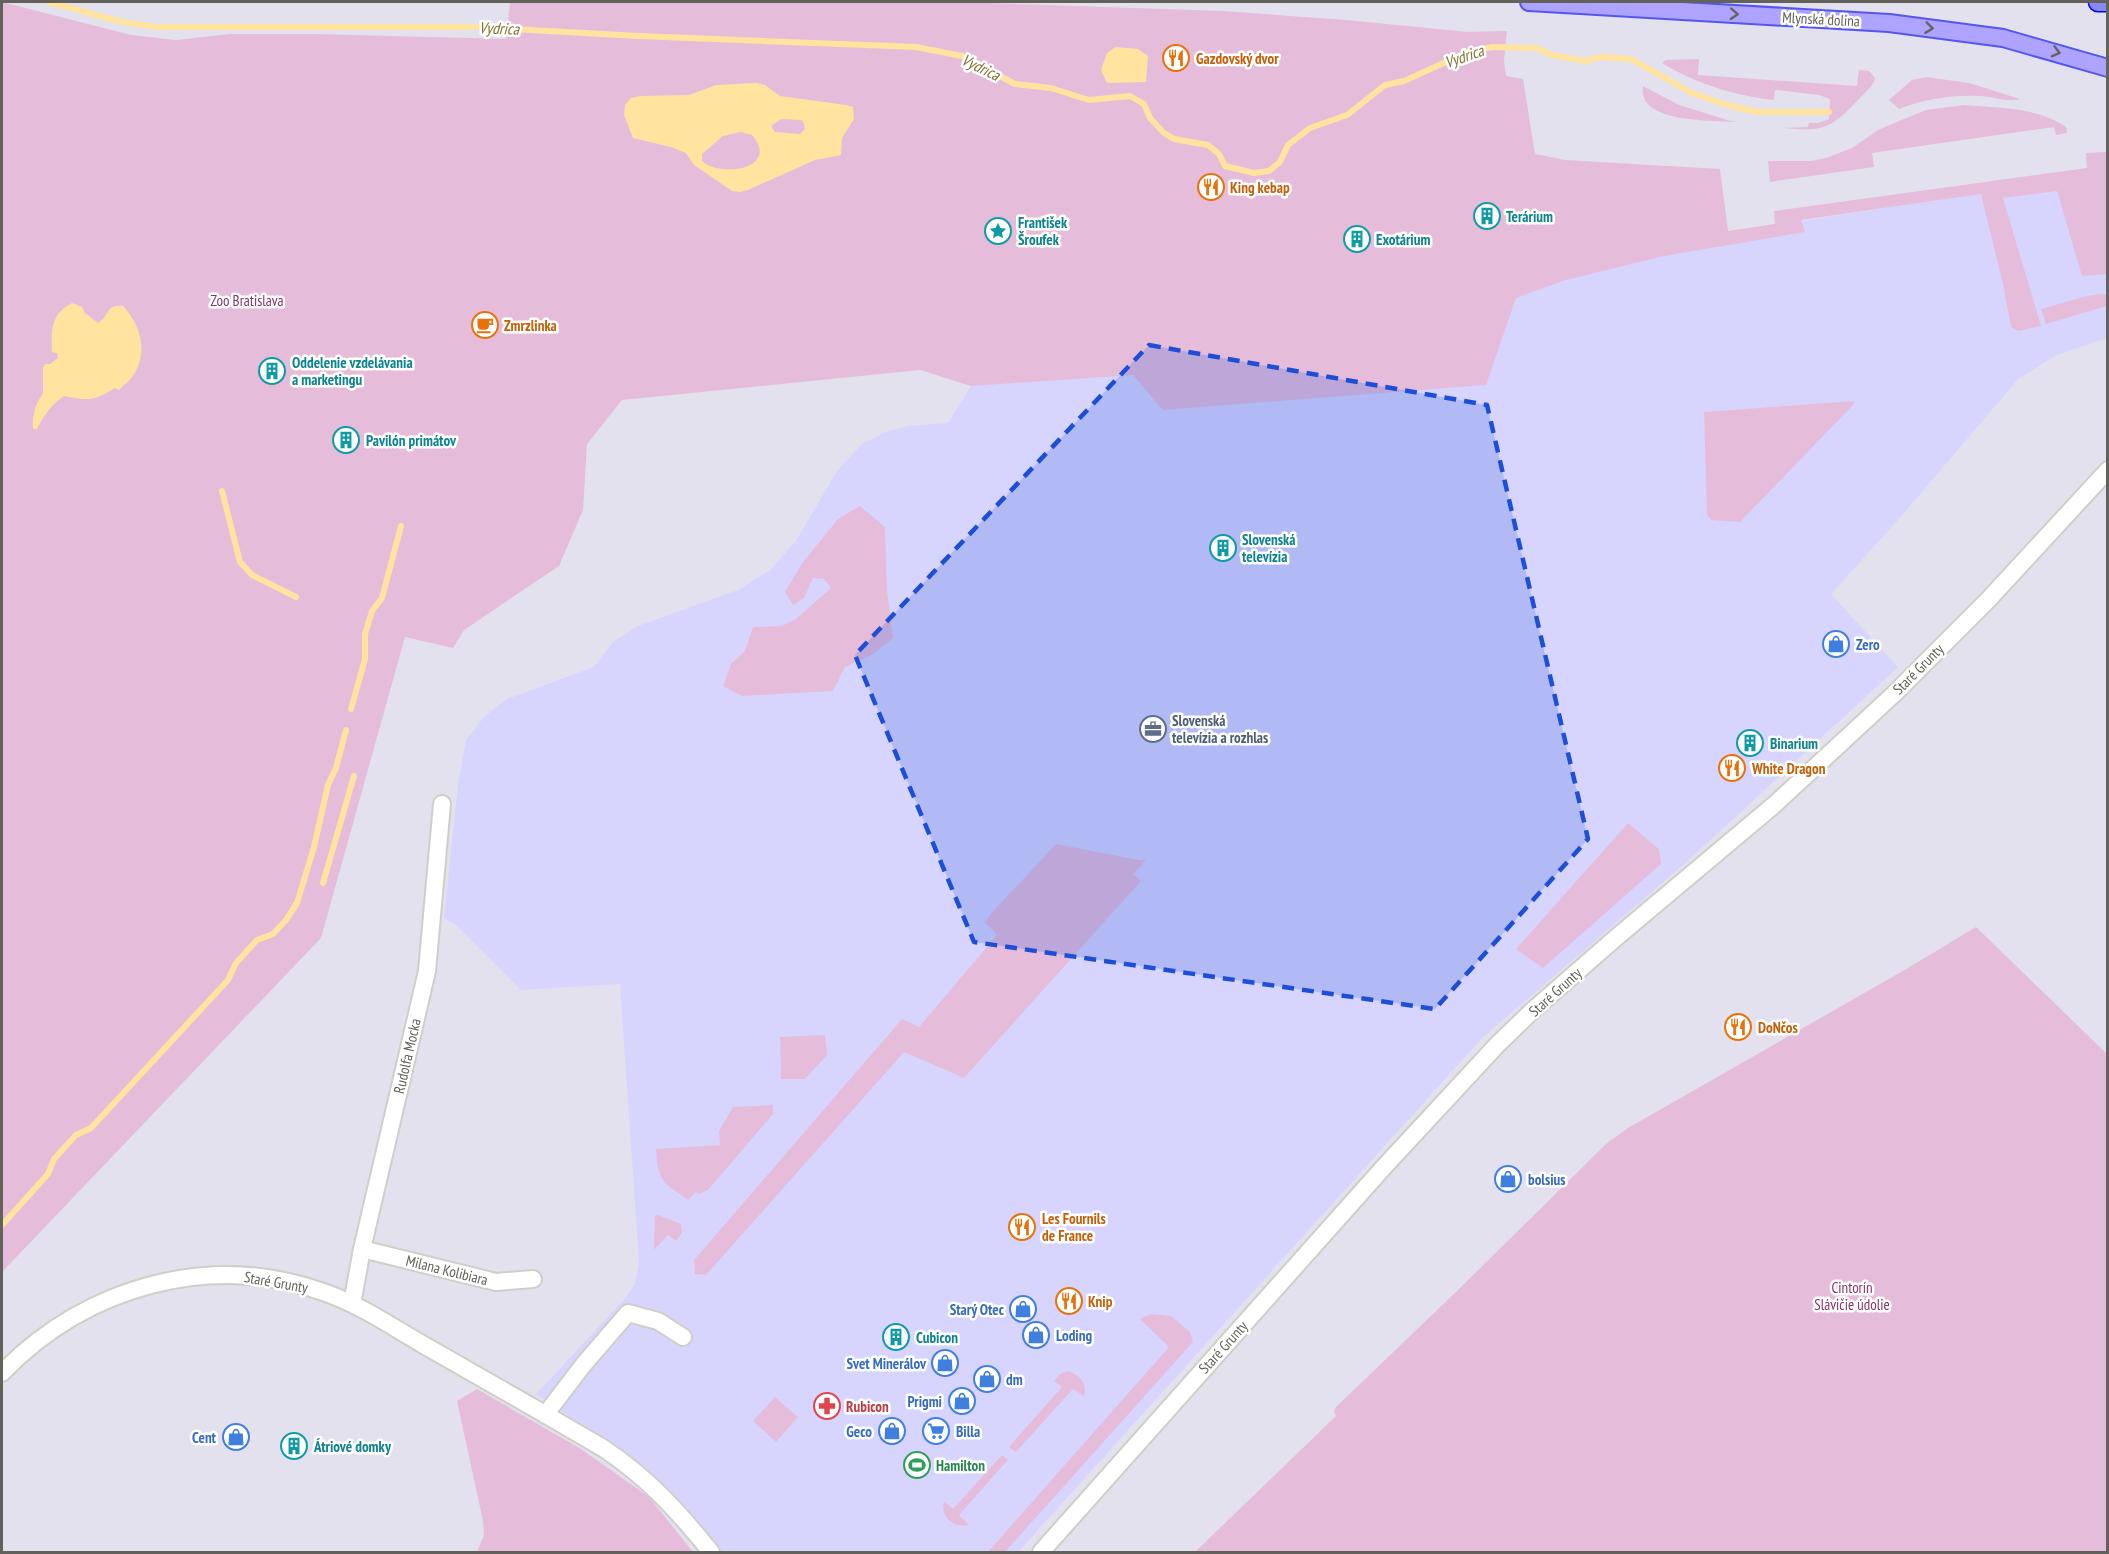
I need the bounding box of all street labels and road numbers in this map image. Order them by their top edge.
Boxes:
street label: Mlynská dolina [1782,7,1860,31]
street label: Staré Grunty [1889,639,1948,698]
street label: Staré Grunty [1525,963,1586,1021]
street label: Rudolfa Mocka [389,1017,425,1095]
street label: Milana Kolibiara [404,1251,490,1289]
street label: Staré Grunty [243,1267,310,1297]
street label: Staré Grunty [1194,1316,1252,1377]

